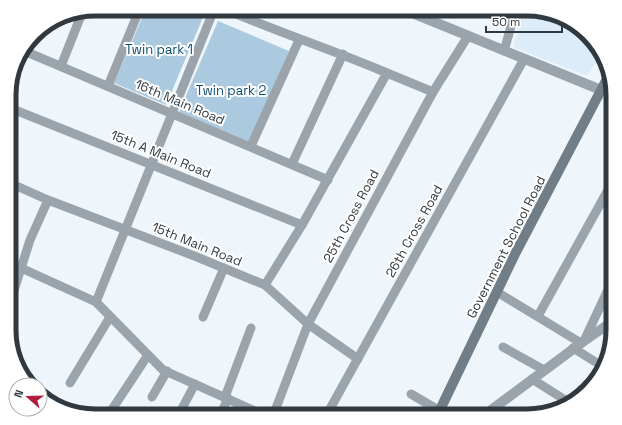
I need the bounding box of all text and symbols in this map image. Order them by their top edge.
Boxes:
scale bar [486,8,562,34]
text: 50 m [492,14,520,30]
park label: Twin park 1 [125,41,193,58]
street label: 16th Main Road [133,75,227,129]
park label: Twin park 2 [196,82,266,99]
street label: 15th A Main Road [108,126,214,182]
street label: 25th Cross Road [319,167,383,265]
street label: Government School Road [463,173,549,321]
street label: 26th Cross Road [382,182,446,280]
street label: 15th Main Road [149,218,245,270]
north arrow [8,377,48,417]
text: N [11,388,26,399]

